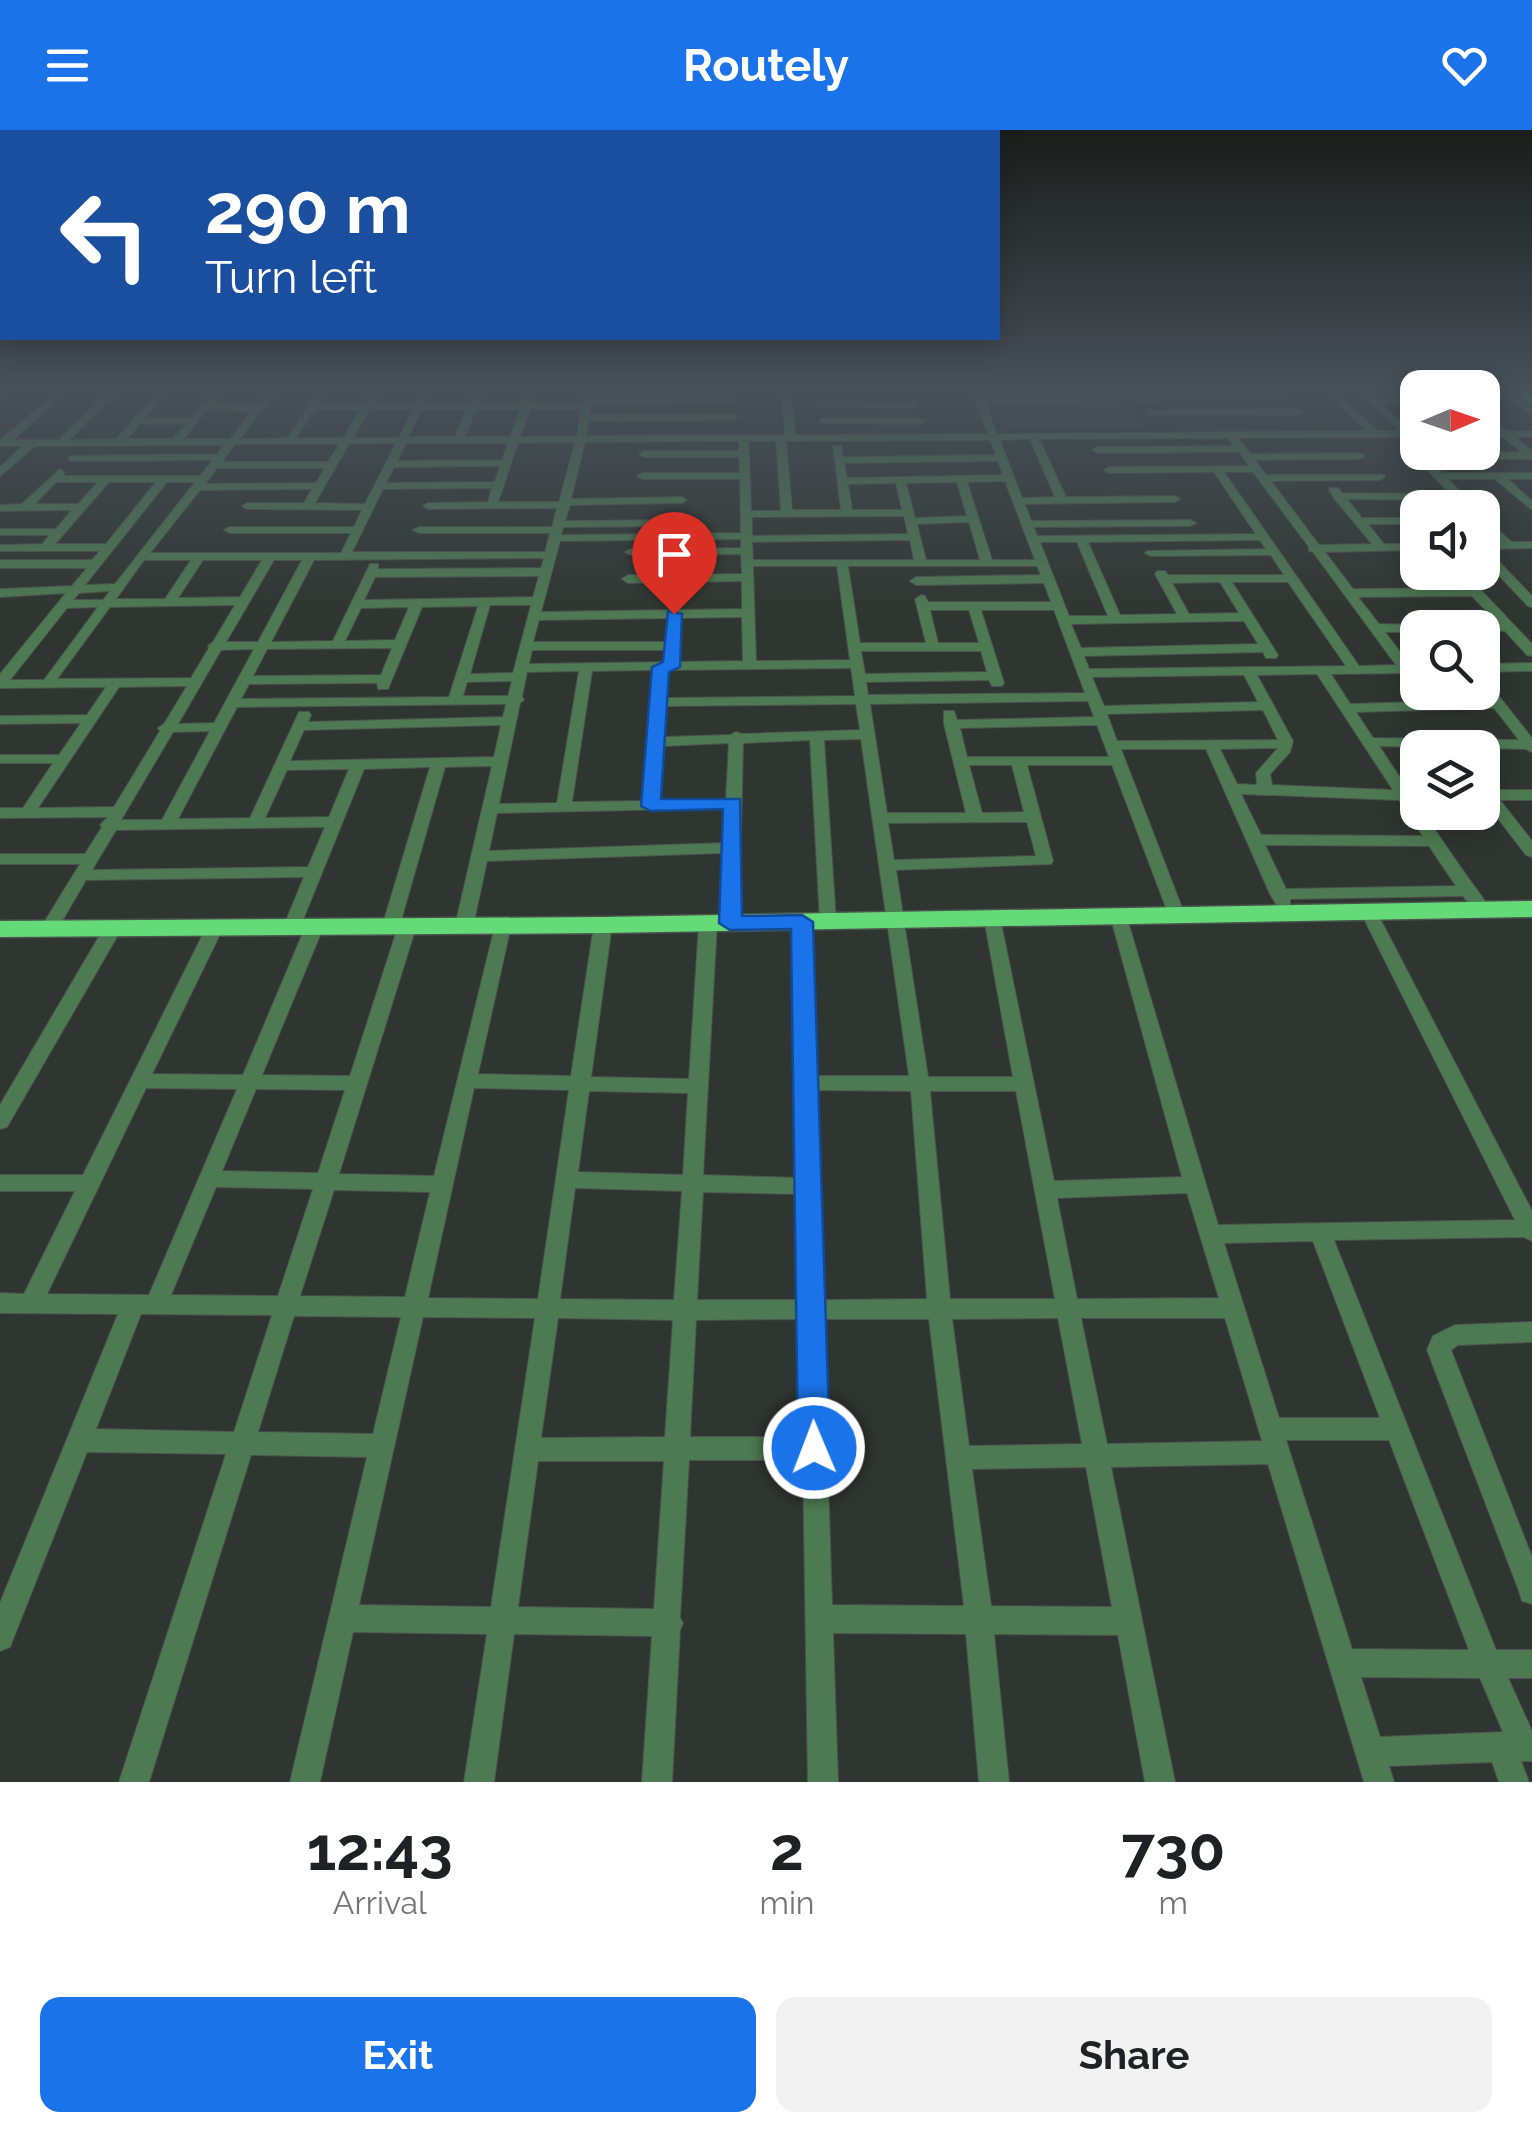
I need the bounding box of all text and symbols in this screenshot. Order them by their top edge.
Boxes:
icon: menu [40,38,95,93]
icon: heart [1437,38,1492,93]
text: Routely [683,39,849,92]
text: 290 m [205,167,411,249]
icon: left [40,170,170,300]
text: Turn left [205,251,377,304]
north arrow [1400,370,1500,470]
map controls [1400,370,1500,830]
button: sound [1400,490,1500,590]
pin [632,512,717,615]
icon: arrive [647,527,702,582]
button: search [1400,610,1500,710]
button: layers [1400,730,1500,830]
position arrow [762,1396,866,1500]
text: 12:43 [307,1814,453,1884]
text: 2 [770,1814,804,1884]
text: 730 [1121,1814,1225,1884]
text: Arrival [333,1884,427,1921]
text: min [759,1884,815,1921]
text: m [1159,1884,1188,1921]
button: Exit [40,1997,756,2112]
button: Share [776,1997,1492,2112]

